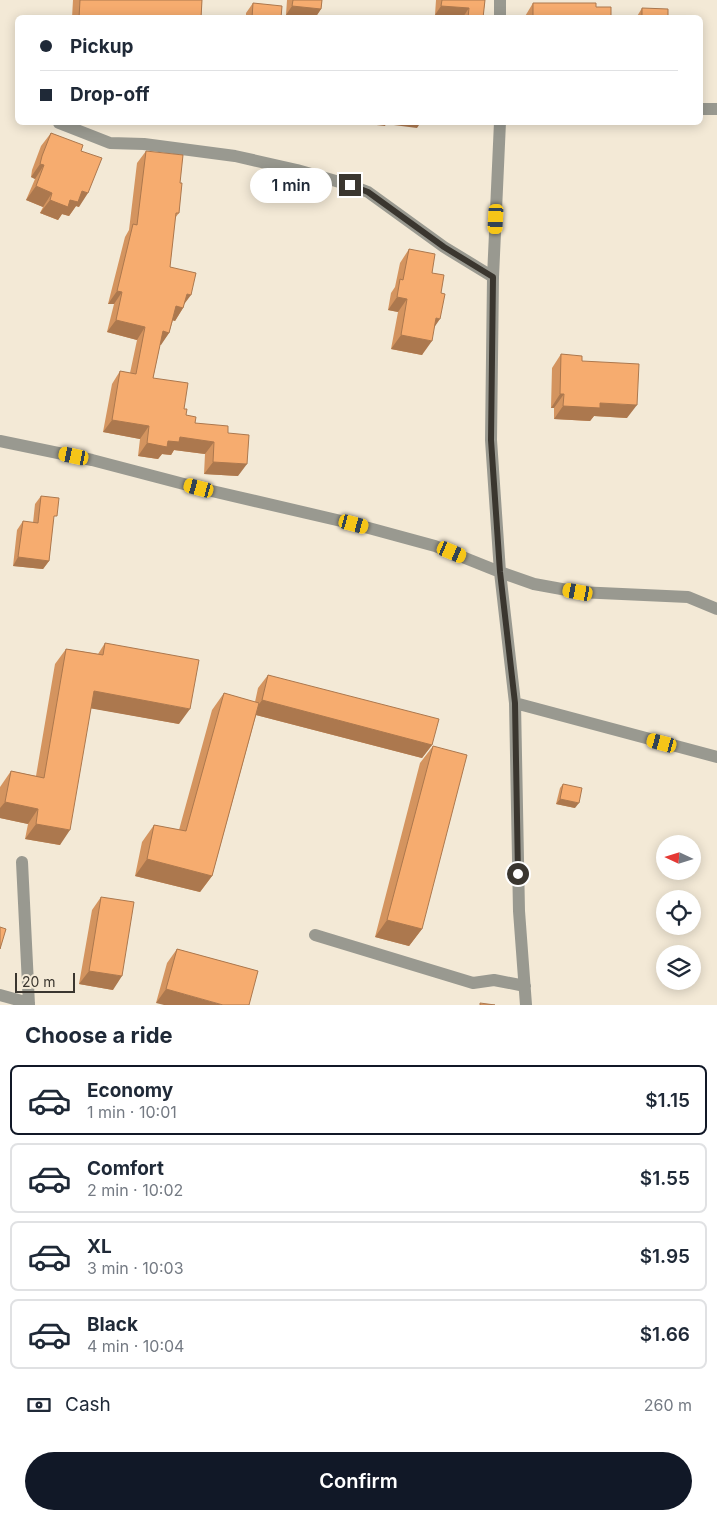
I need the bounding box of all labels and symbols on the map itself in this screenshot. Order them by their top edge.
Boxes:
callout: 1 min [250,168,332,202]
route end [339,174,361,196]
car [487,204,504,234]
car [57,446,90,466]
car [182,477,215,499]
car [337,513,370,535]
car [435,539,468,565]
car [561,582,594,602]
car [645,732,678,754]
north arrow [656,835,701,880]
route start [507,863,529,885]
scale bar [15,970,75,993]

